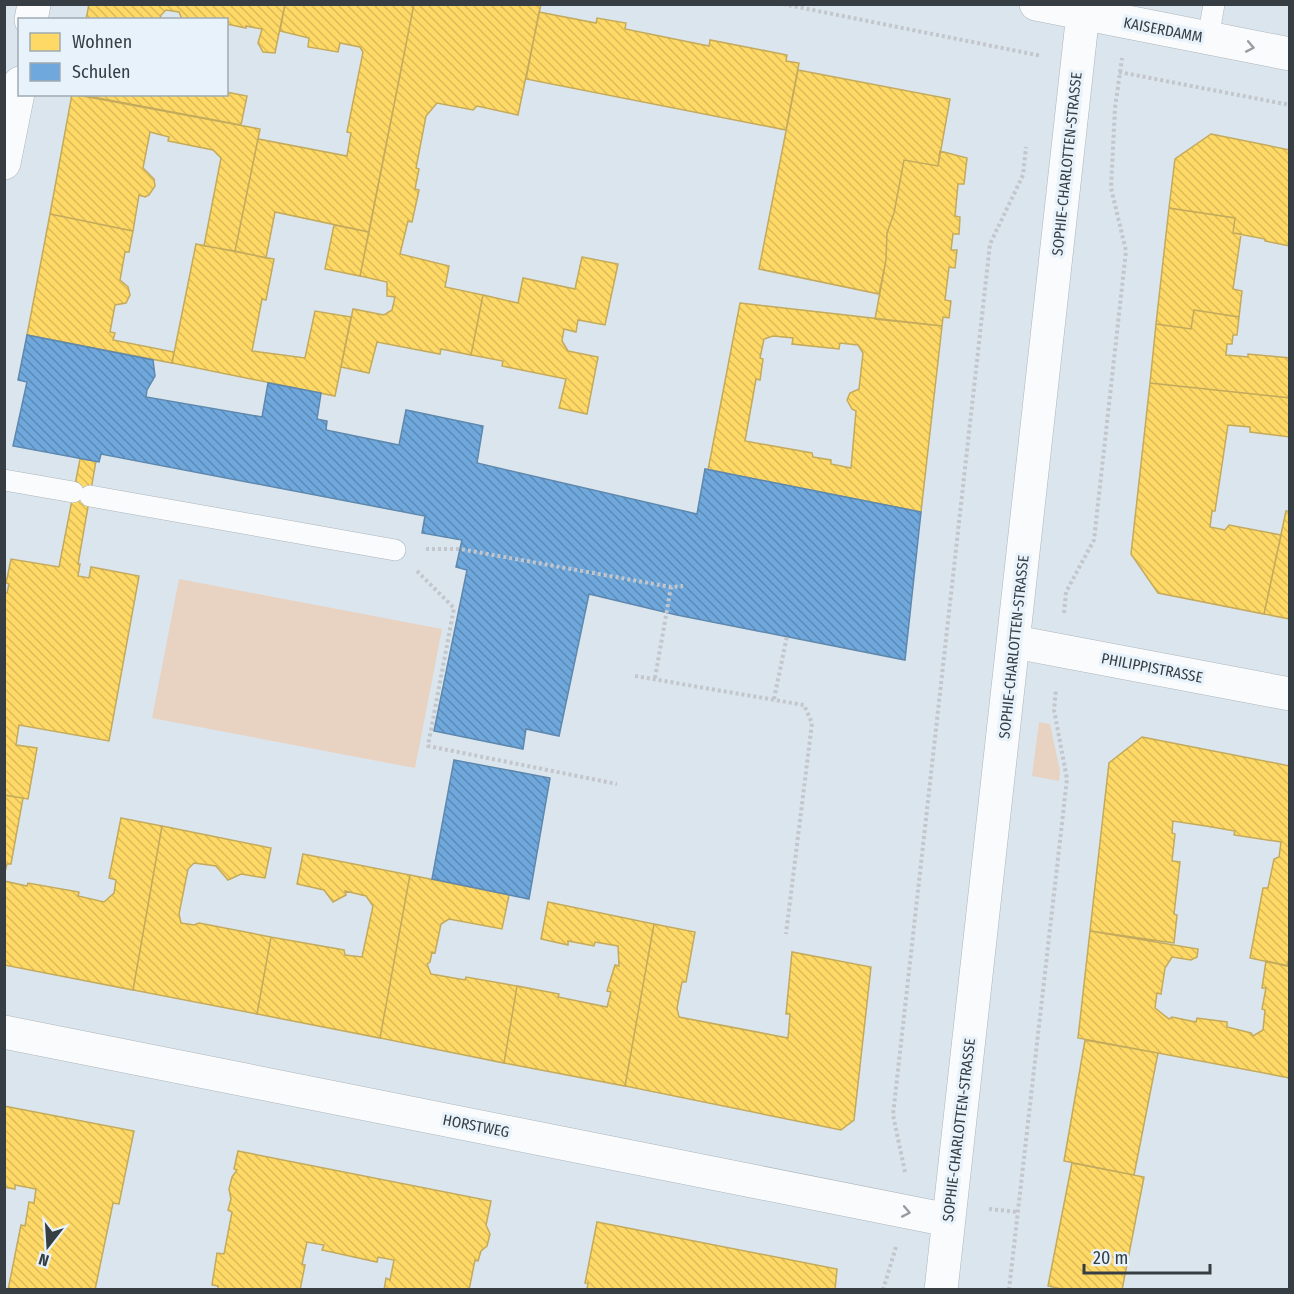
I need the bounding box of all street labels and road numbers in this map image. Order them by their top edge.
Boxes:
street label: KAISERDAMM [1122,14,1204,46]
street label: SOPHIE-CHARLOTTEN-STRASSE [1048,71,1086,257]
street label: SOPHIE-CHARLOTTEN-STRASSE [995,554,1033,740]
street label: PHILIPPISTRASSE [1100,649,1204,687]
street label: SOPHIE-CHARLOTTEN-STRASSE [939,1037,979,1223]
street label: HORSTWEG [441,1111,511,1141]

